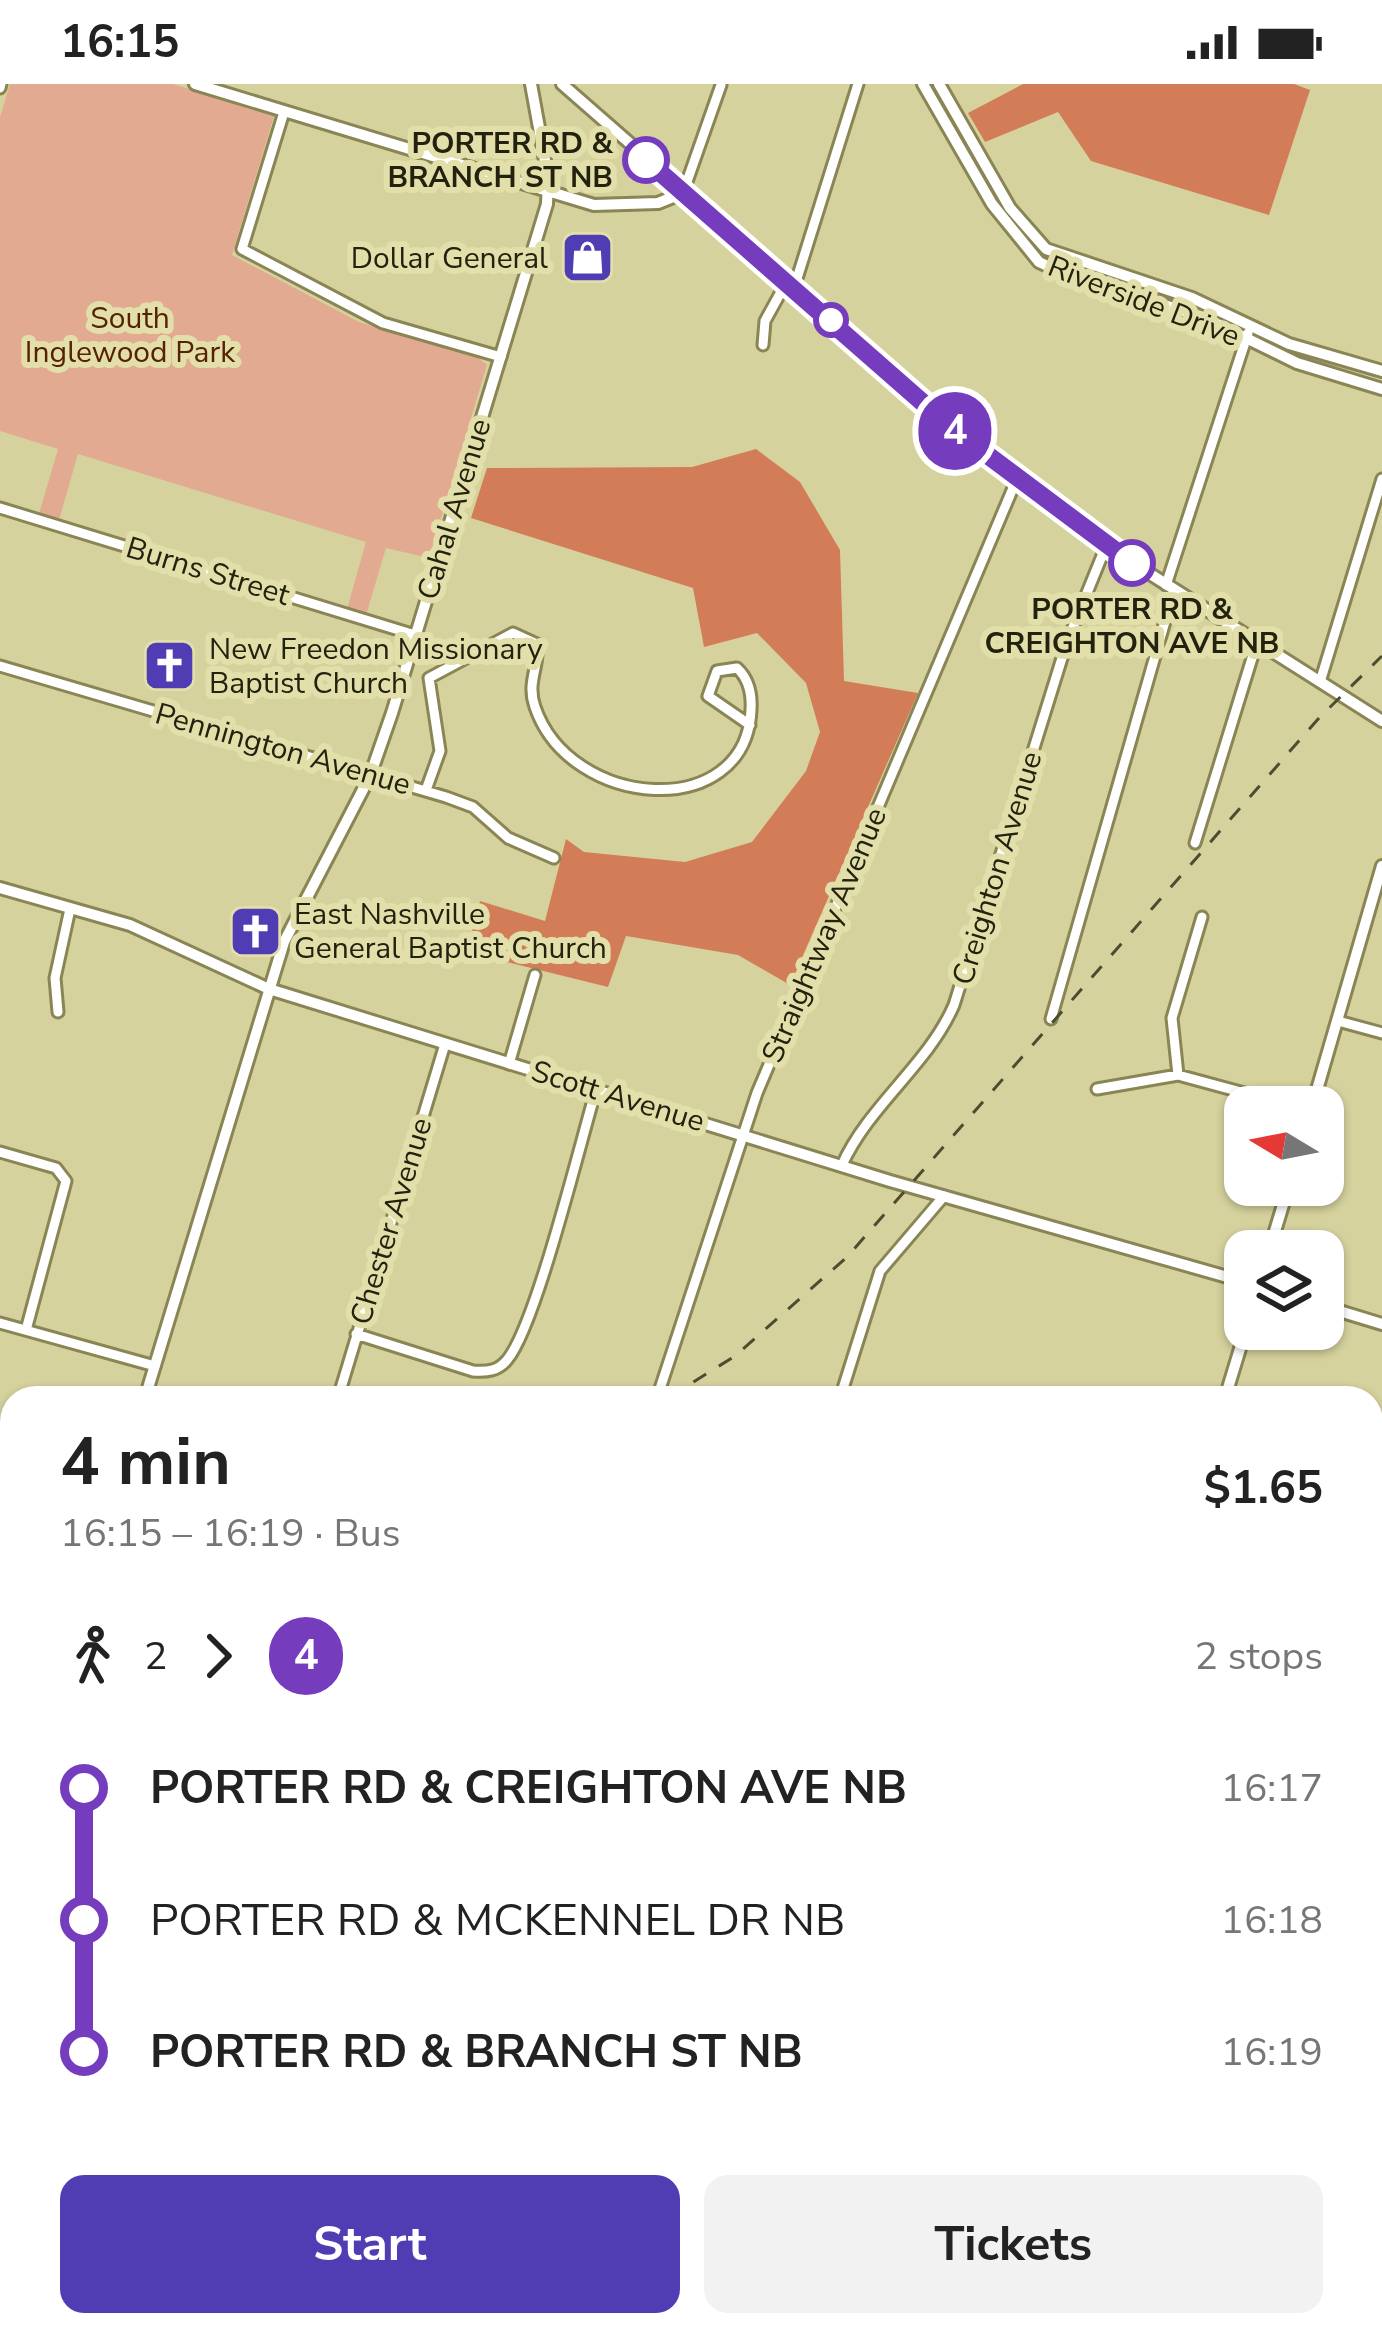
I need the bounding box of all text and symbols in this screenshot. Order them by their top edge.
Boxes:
text: 16:15 [60,12,179,73]
place label: PORTER RD & BRANCH ST NB [387,123,614,198]
marker: PORTER RD & BRANCH ST NB [624,138,668,182]
shop icon: Dollar General [559,230,615,286]
place label: Dollar General [351,238,548,279]
street label: Riverside Drive [1042,246,1246,357]
park label: South Inglewood Park [25,298,236,373]
unlabelled marker [815,304,847,336]
line badge: 4 [916,392,994,470]
text: 4 [942,402,968,459]
street label: Cahal Avenue [408,414,501,605]
street label: Burns Street [121,527,295,616]
marker: PORTER RD & CREIGHTON AVE NB [1110,541,1154,585]
place label: PORTER RD & CREIGHTON AVE NB [985,589,1280,664]
place label: New Freedon Missionary Baptist Church [209,629,543,704]
church icon: New Freedon Missionary Baptist Church [142,638,198,694]
street label: Pennington Avenue [150,693,415,806]
street label: Creighton Avenue [942,746,1052,990]
street label: Straightway Avenue [752,801,897,1069]
place label: East Nashville General Baptist Church [294,894,607,969]
church icon: East Nashville General Baptist Church [227,903,283,959]
street label: Scott Avenue [526,1051,709,1142]
north arrow [1224,1086,1344,1206]
map controls [1224,1086,1344,1350]
street label: Chester Avenue [341,1113,442,1330]
button: layers [1224,1230,1344,1350]
text: 4 min [60,1417,231,1507]
text: $1.65 [1204,1458,1323,1519]
text: 16:15 – 16:19 · Bus [60,1507,400,1560]
icon: walk [60,1623,126,1689]
icon: forward [185,1623,251,1689]
text: 4 [293,1627,319,1684]
text: 2 [144,1630,167,1683]
text: 2 stops [1194,1630,1323,1683]
text: PORTER RD & CREIGHTON AVE NB [150,1758,907,1819]
text: 16:17 [1221,1762,1323,1815]
text: PORTER RD & MCKENNEL DR NB [150,1890,845,1951]
text: 16:18 [1221,1894,1323,1947]
text: PORTER RD & BRANCH ST NB [150,2022,803,2083]
text: 16:19 [1221,2026,1323,2079]
button: Start [60,2175,680,2313]
button: Tickets [704,2175,1323,2313]

